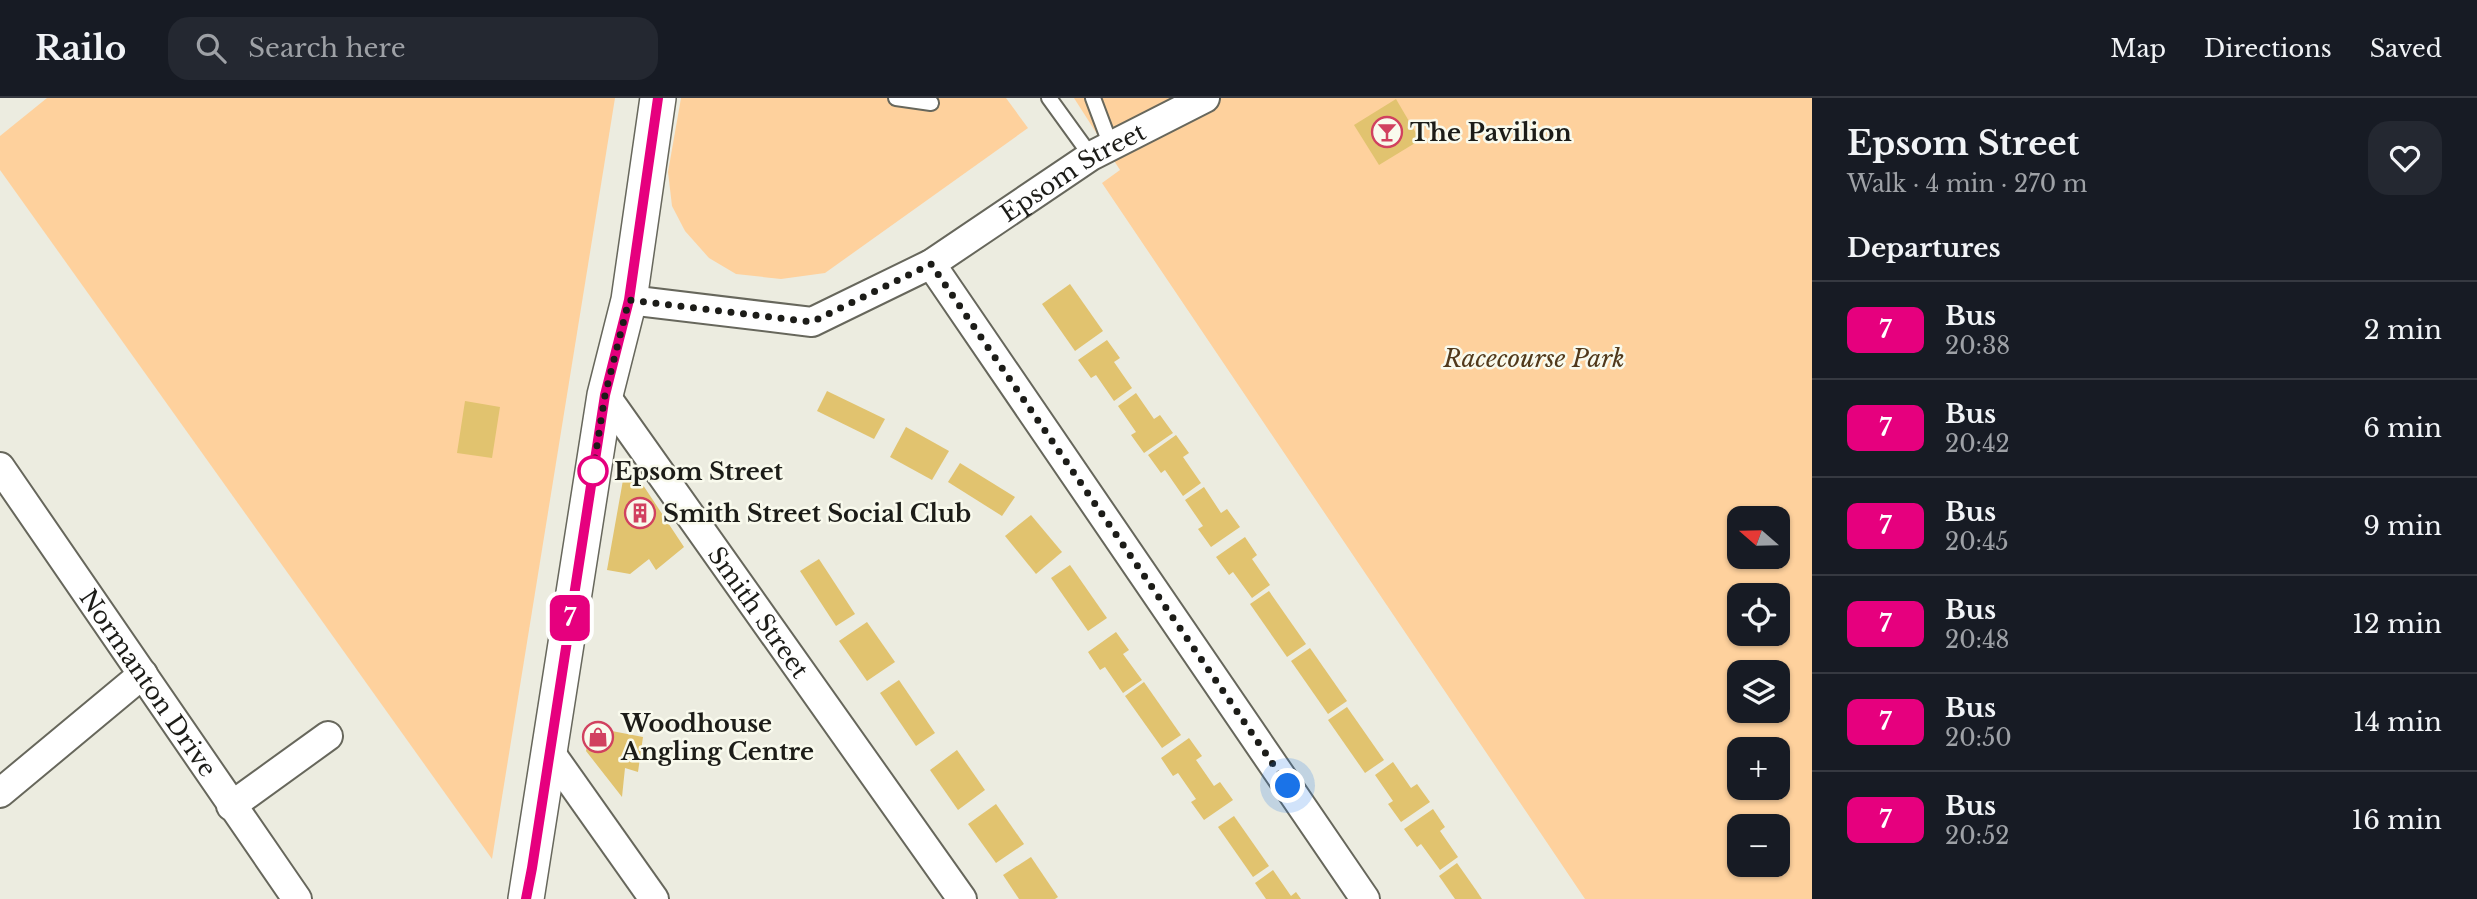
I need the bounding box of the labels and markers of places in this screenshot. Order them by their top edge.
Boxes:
bar icon: The Pavilion [1370,115,1404,149]
place label: The Pavilion [1410,118,1572,147]
marker: Epsom Street [578,456,608,486]
place label: Epsom Street [614,457,784,486]
building icon: Smith Street Social Club [623,496,657,530]
place label: Smith Street Social Club [663,499,971,528]
place label: Woodhouse Angling Centre [620,709,814,766]
shop icon: Woodhouse Angling Centre [581,720,615,754]

